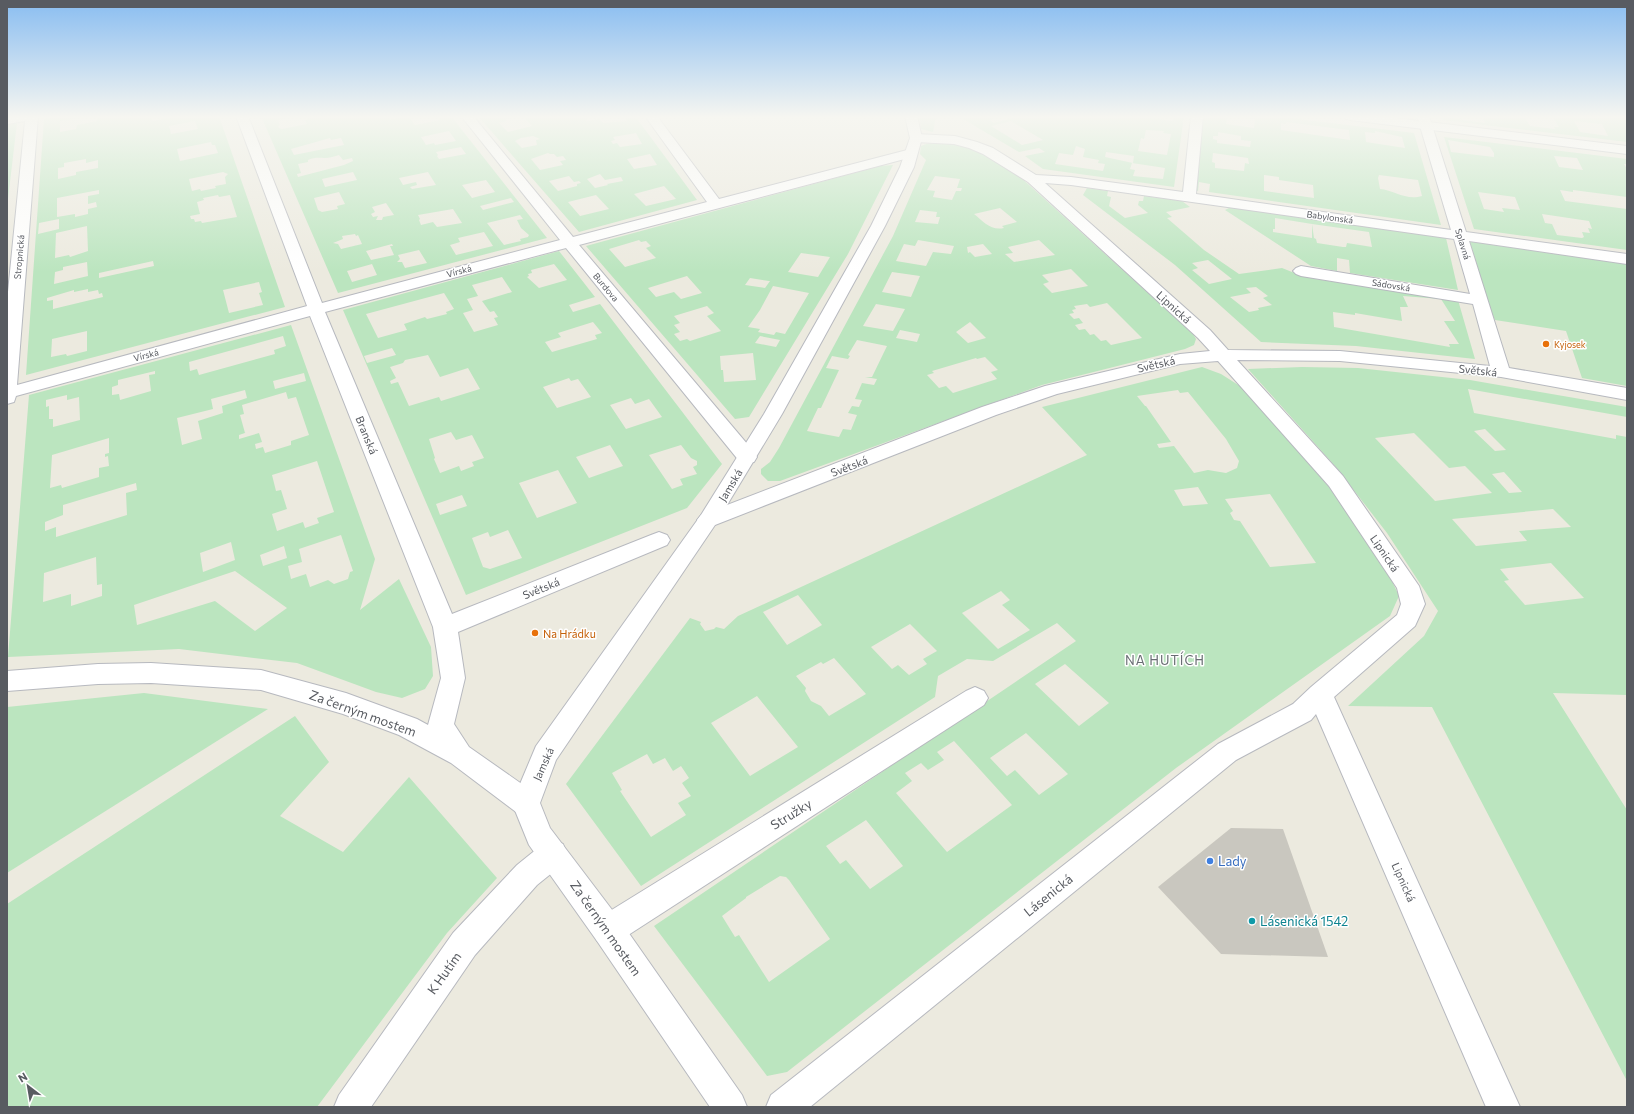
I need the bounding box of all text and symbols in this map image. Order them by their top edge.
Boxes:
street label: Babylonská [1306,208,1354,226]
street label: Splavná [1453,227,1473,261]
street label: Stropnická [12,234,26,280]
street label: Vírská [445,262,473,280]
street label: Burdova [591,270,621,304]
street label: Sádovská [1371,277,1411,294]
street label: Lipnická [1154,288,1194,326]
marker: Kyjosek [1541,339,1551,349]
place label: Kyjosek [1554,339,1586,350]
street label: Vírská [132,346,160,364]
street label: Světská [1136,353,1176,375]
street label: Světská [1458,362,1498,378]
street label: Branská [353,414,381,456]
street label: Světská [829,453,869,479]
street label: Jamská [715,467,746,504]
street label: Lipnická [1368,532,1402,574]
street label: Světská [521,575,561,601]
place label: Na Hrádku [543,627,596,640]
marker: Na Hrádku [530,628,540,638]
district label: NA HUTÍCH [1125,651,1205,668]
street label: Za černým mostem [307,686,419,740]
street label: Jamská [530,745,557,783]
street label: Stružky [767,795,815,833]
place label: Lady [1218,853,1247,869]
marker: Lady [1205,856,1215,866]
street label: Lipnická [1390,860,1418,904]
street label: Lásenická [1020,871,1076,919]
street label: Za černým mostem [567,877,645,979]
place label: Lásenická 1542 [1260,913,1348,929]
marker: Lásenická 1542 [1247,916,1257,926]
street label: K Hutím [424,949,464,997]
north arrow [8,1066,48,1106]
text: N [16,1069,29,1085]

